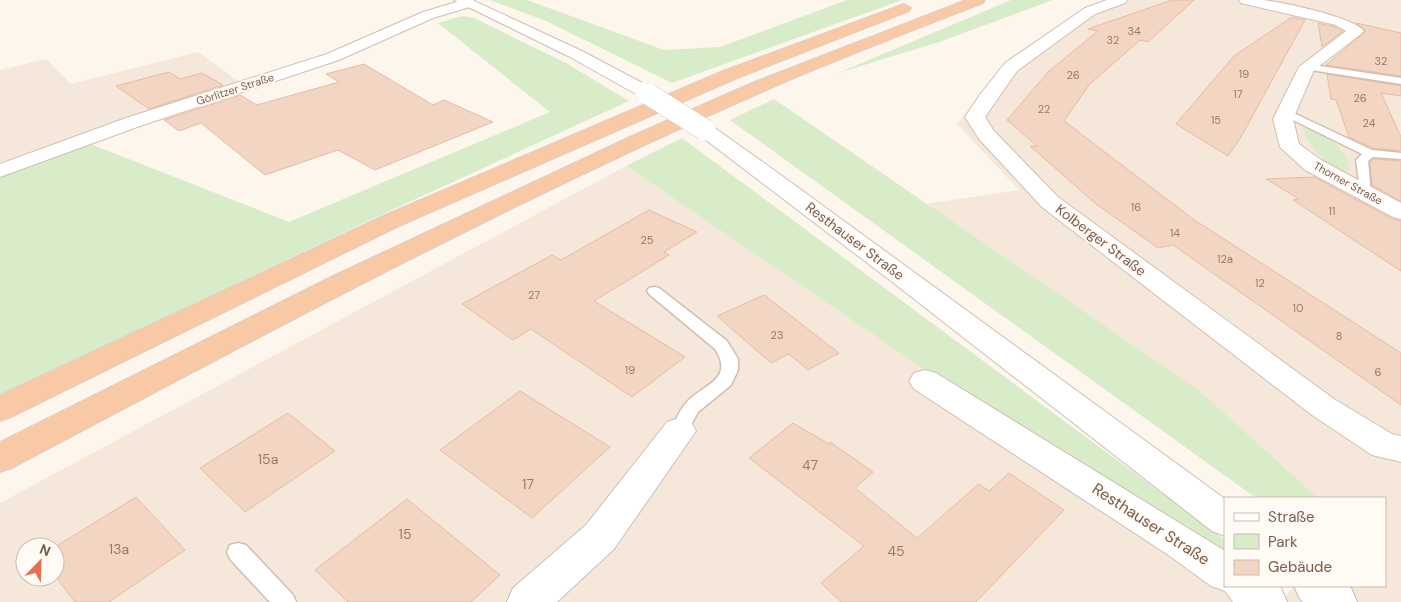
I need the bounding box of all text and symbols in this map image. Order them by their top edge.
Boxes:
house number: 34 [1127,24,1141,38]
house number: 32 [1107,33,1119,47]
house number: 32 [1375,54,1387,68]
house number: 19 [1239,67,1249,81]
house number: 26 [1066,68,1080,82]
street label: Görlitzer Straße [194,70,276,108]
house number: 17 [1233,87,1243,101]
house number: 26 [1353,91,1367,105]
house number: 22 [1038,102,1050,116]
house number: 15 [1211,113,1221,127]
house number: 24 [1363,116,1376,130]
street label: Thorner Straße [1311,158,1385,208]
street label: Resthauser Straße [802,198,908,284]
street label: Kolberger Straße [1052,200,1150,280]
house number: 16 [1131,200,1141,214]
house number: 11 [1329,204,1335,218]
house number: 14 [1170,226,1180,240]
house number: 25 [640,233,654,247]
house number: 12a [1217,252,1233,266]
house number: 12 [1255,276,1265,290]
house number: 27 [528,288,540,302]
house number: 10 [1293,301,1303,315]
house number: 23 [771,328,783,342]
house number: 8 [1336,329,1342,343]
house number: 19 [625,363,635,377]
house number: 6 [1375,365,1382,379]
house number: 15a [258,450,278,468]
house number: 47 [802,456,818,474]
house number: 17 [522,475,534,493]
street label: Resthauser Straße [1088,478,1214,570]
legend [1224,497,1386,587]
text: Straße [1268,507,1315,527]
house number: 15 [399,525,411,543]
text: Park [1268,532,1298,552]
north arrow [15,537,65,587]
text: N [37,540,53,560]
house number: 13a [109,540,129,558]
house number: 45 [887,542,905,560]
text: Gebäude [1268,557,1332,577]

